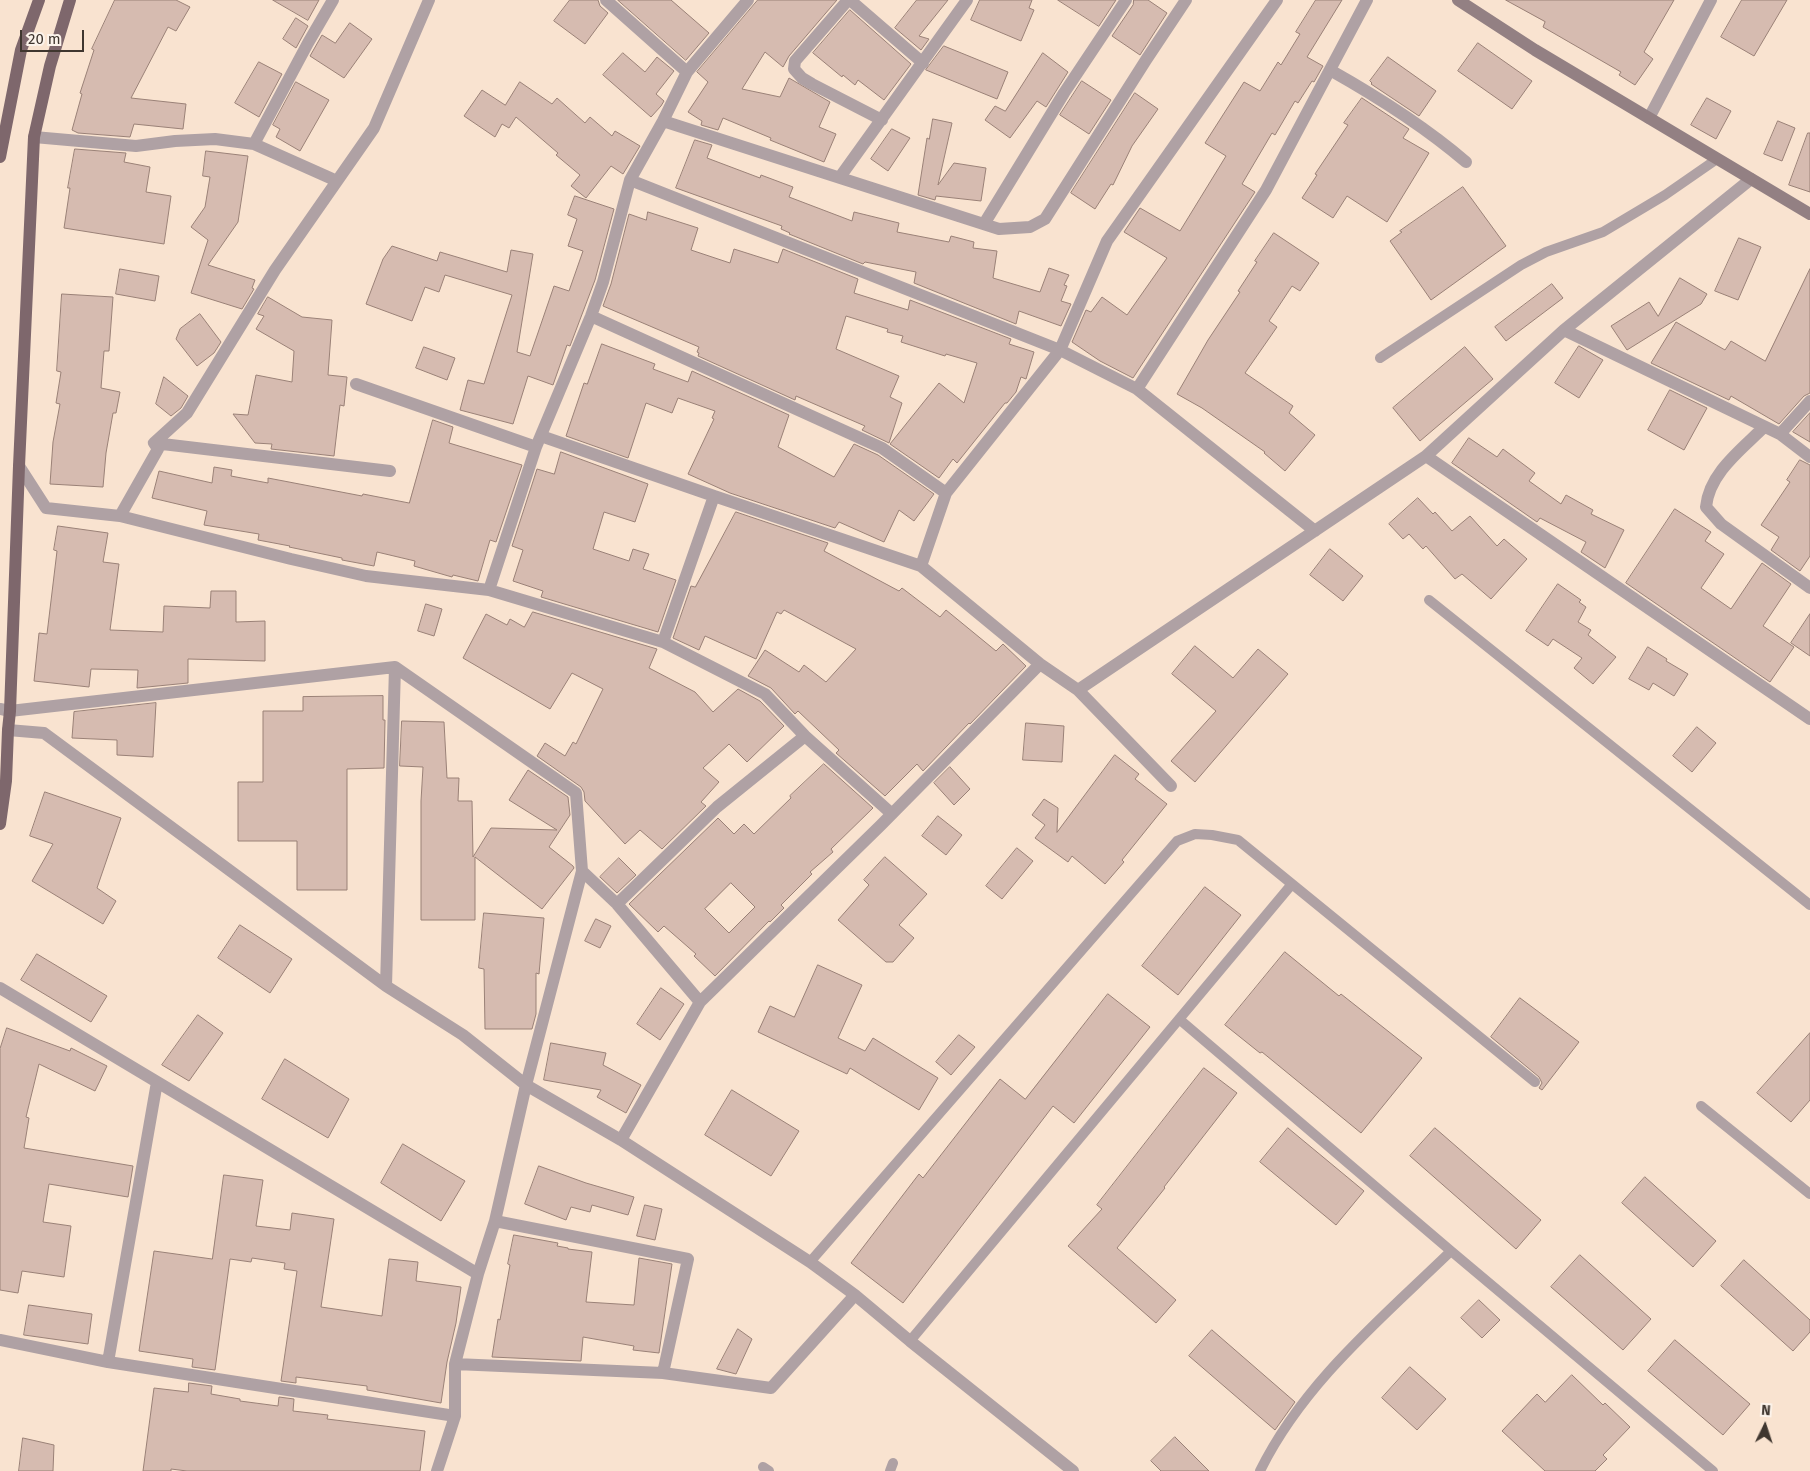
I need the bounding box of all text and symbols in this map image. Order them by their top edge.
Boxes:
scale bar [22,20,86,52]
text: 20 m [28,30,61,48]
north arrow [1740,1401,1790,1451]
text: N [1761,1402,1771,1419]

